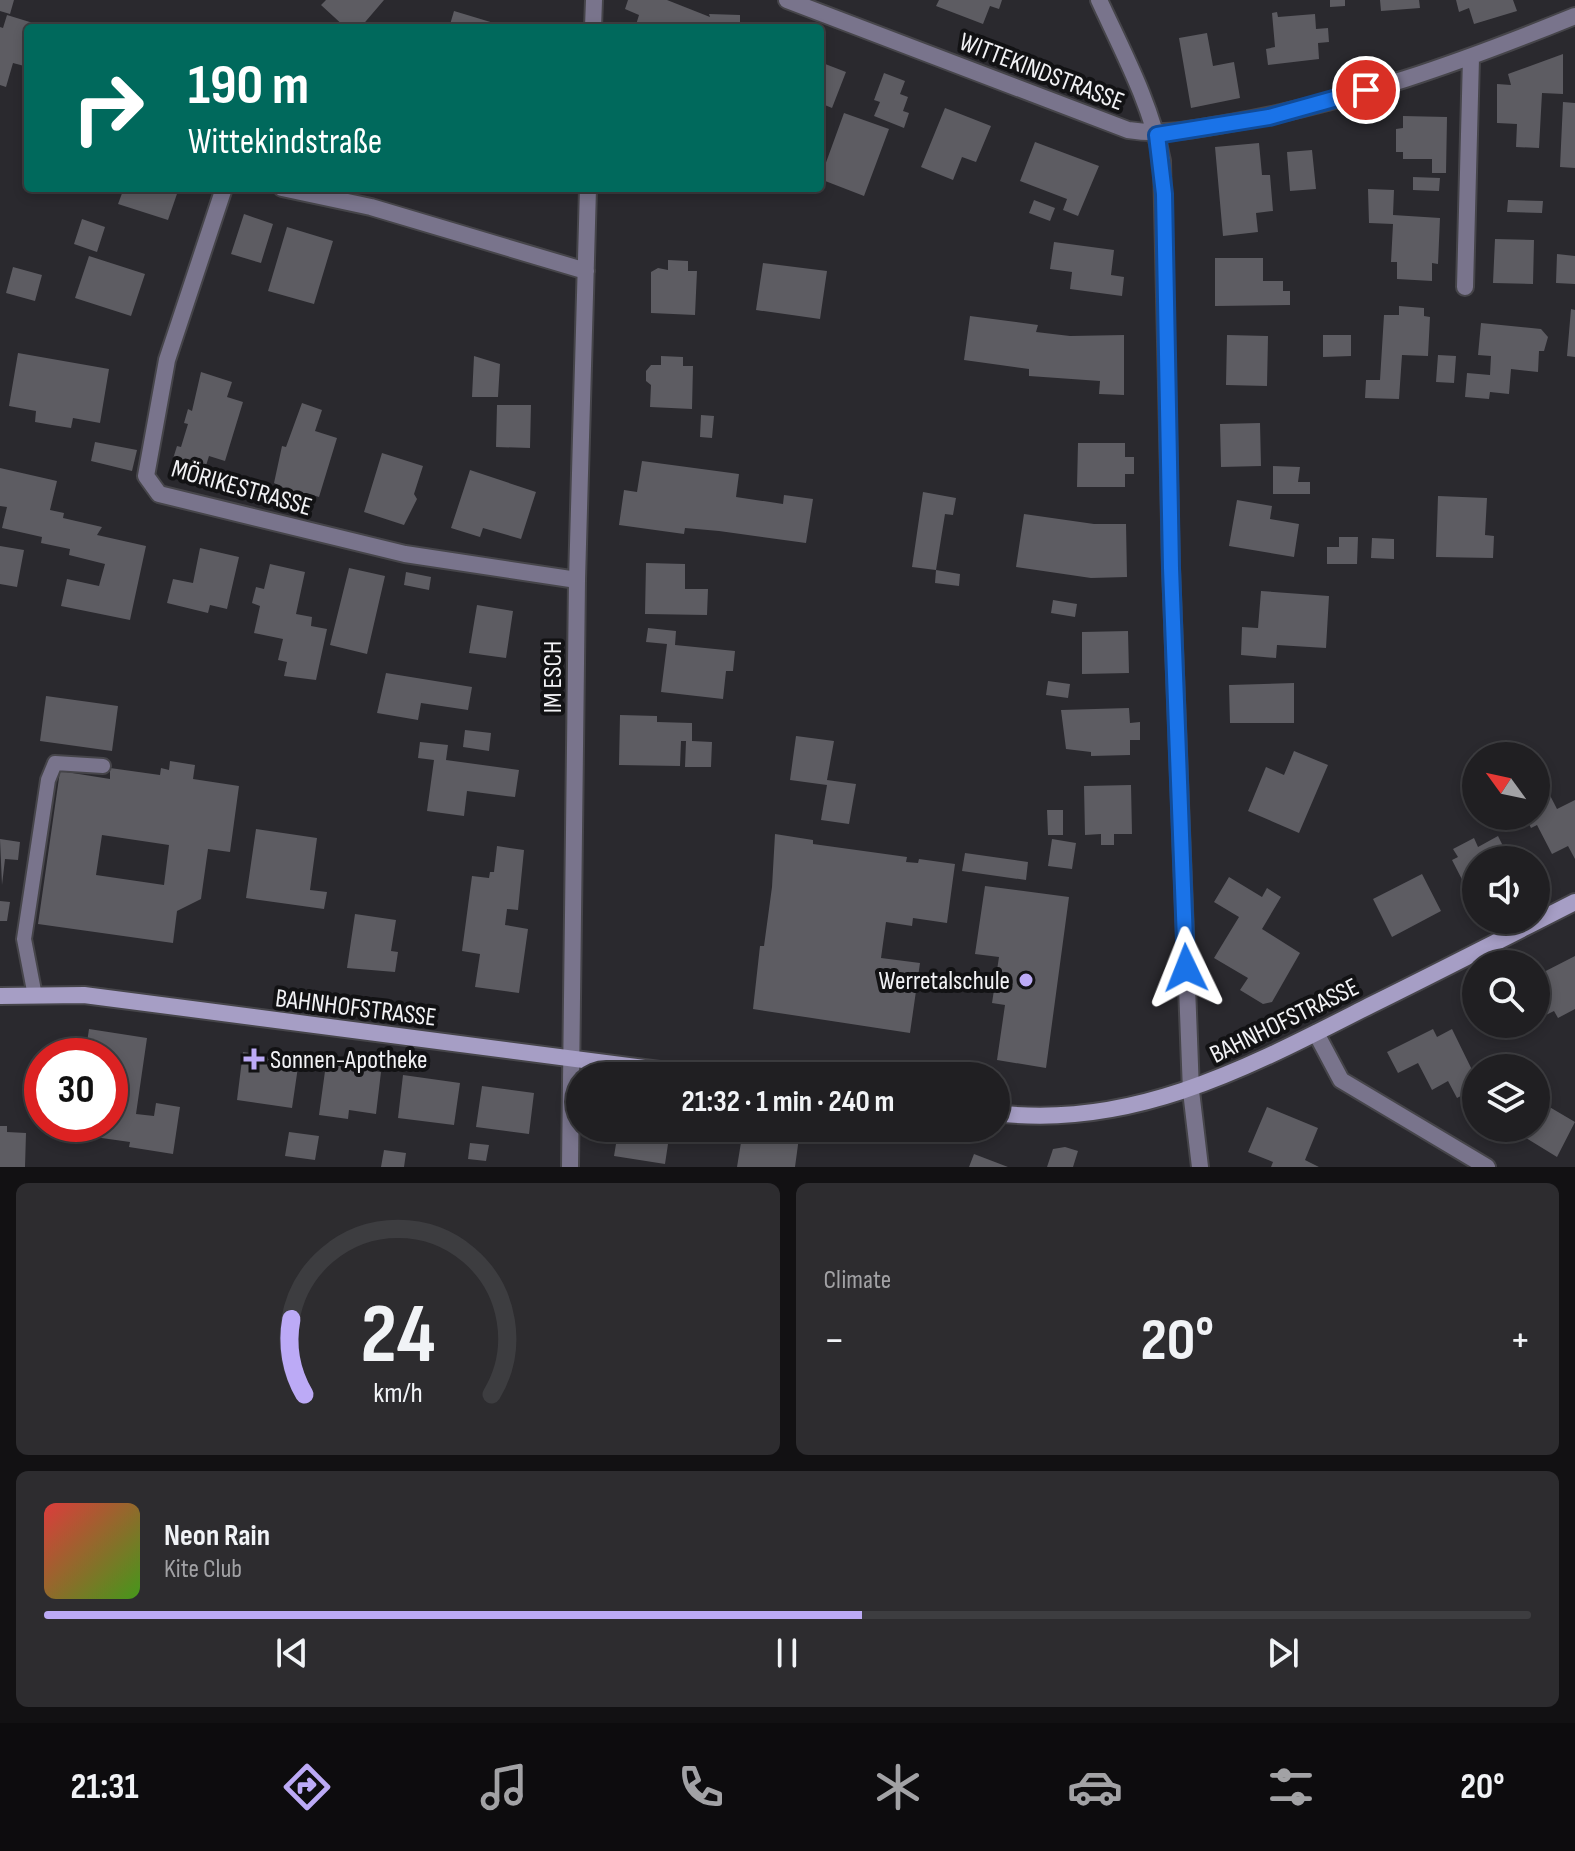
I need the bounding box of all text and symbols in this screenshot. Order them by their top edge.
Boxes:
street label: WITTEKINDSTRASSE [955,27,1128,118]
text: 190 m [188,53,309,120]
icon: right [56,56,160,160]
pin [1332,56,1400,124]
icon: arrive [1344,68,1388,112]
text: Wittekindstraße [188,121,382,164]
street label: MÖRIKESTRASSE [168,454,315,523]
street label: IM ESCH [538,641,569,713]
north arrow [1462,742,1550,830]
map controls [1462,742,1550,1142]
button: sound [1462,846,1550,934]
position arrow [1144,926,1228,1010]
button: search [1462,950,1550,1038]
place label: Werretalschule [879,966,1010,997]
marker: Werretalschule [1017,971,1035,989]
street label: BAHNHOFSTRASSE [1205,972,1364,1071]
street label: BAHNHOFSTRASSE [274,983,438,1034]
speed limit sign: 30 [24,1038,128,1142]
place label: Sonnen-Apotheke [270,1045,427,1076]
marker: Sonnen-Apotheke [245,1050,263,1068]
button: layers [1462,1054,1550,1142]
text: 21:32 · 1 min · 240 m [682,1084,894,1120]
text: Climate [824,1265,891,1296]
text: 24 [360,1286,435,1386]
text: 20° [1140,1305,1214,1377]
text: − [824,1314,845,1367]
text: + [1509,1314,1531,1367]
text: km/h [373,1376,422,1411]
text: Neon Rain [164,1518,270,1554]
text: Kite Club [164,1554,242,1585]
icon: previous [270,1631,314,1675]
icon: pause [765,1631,809,1675]
icon: next [1261,1631,1305,1675]
icon: directions [279,1759,335,1815]
icon: music [476,1759,532,1815]
icon: phone [673,1759,729,1815]
icon: climate [870,1759,926,1815]
icon: car [1067,1759,1123,1815]
icon: filters [1263,1759,1319,1815]
text: 21:31 [70,1766,139,1809]
text: 20° [1460,1766,1504,1809]

